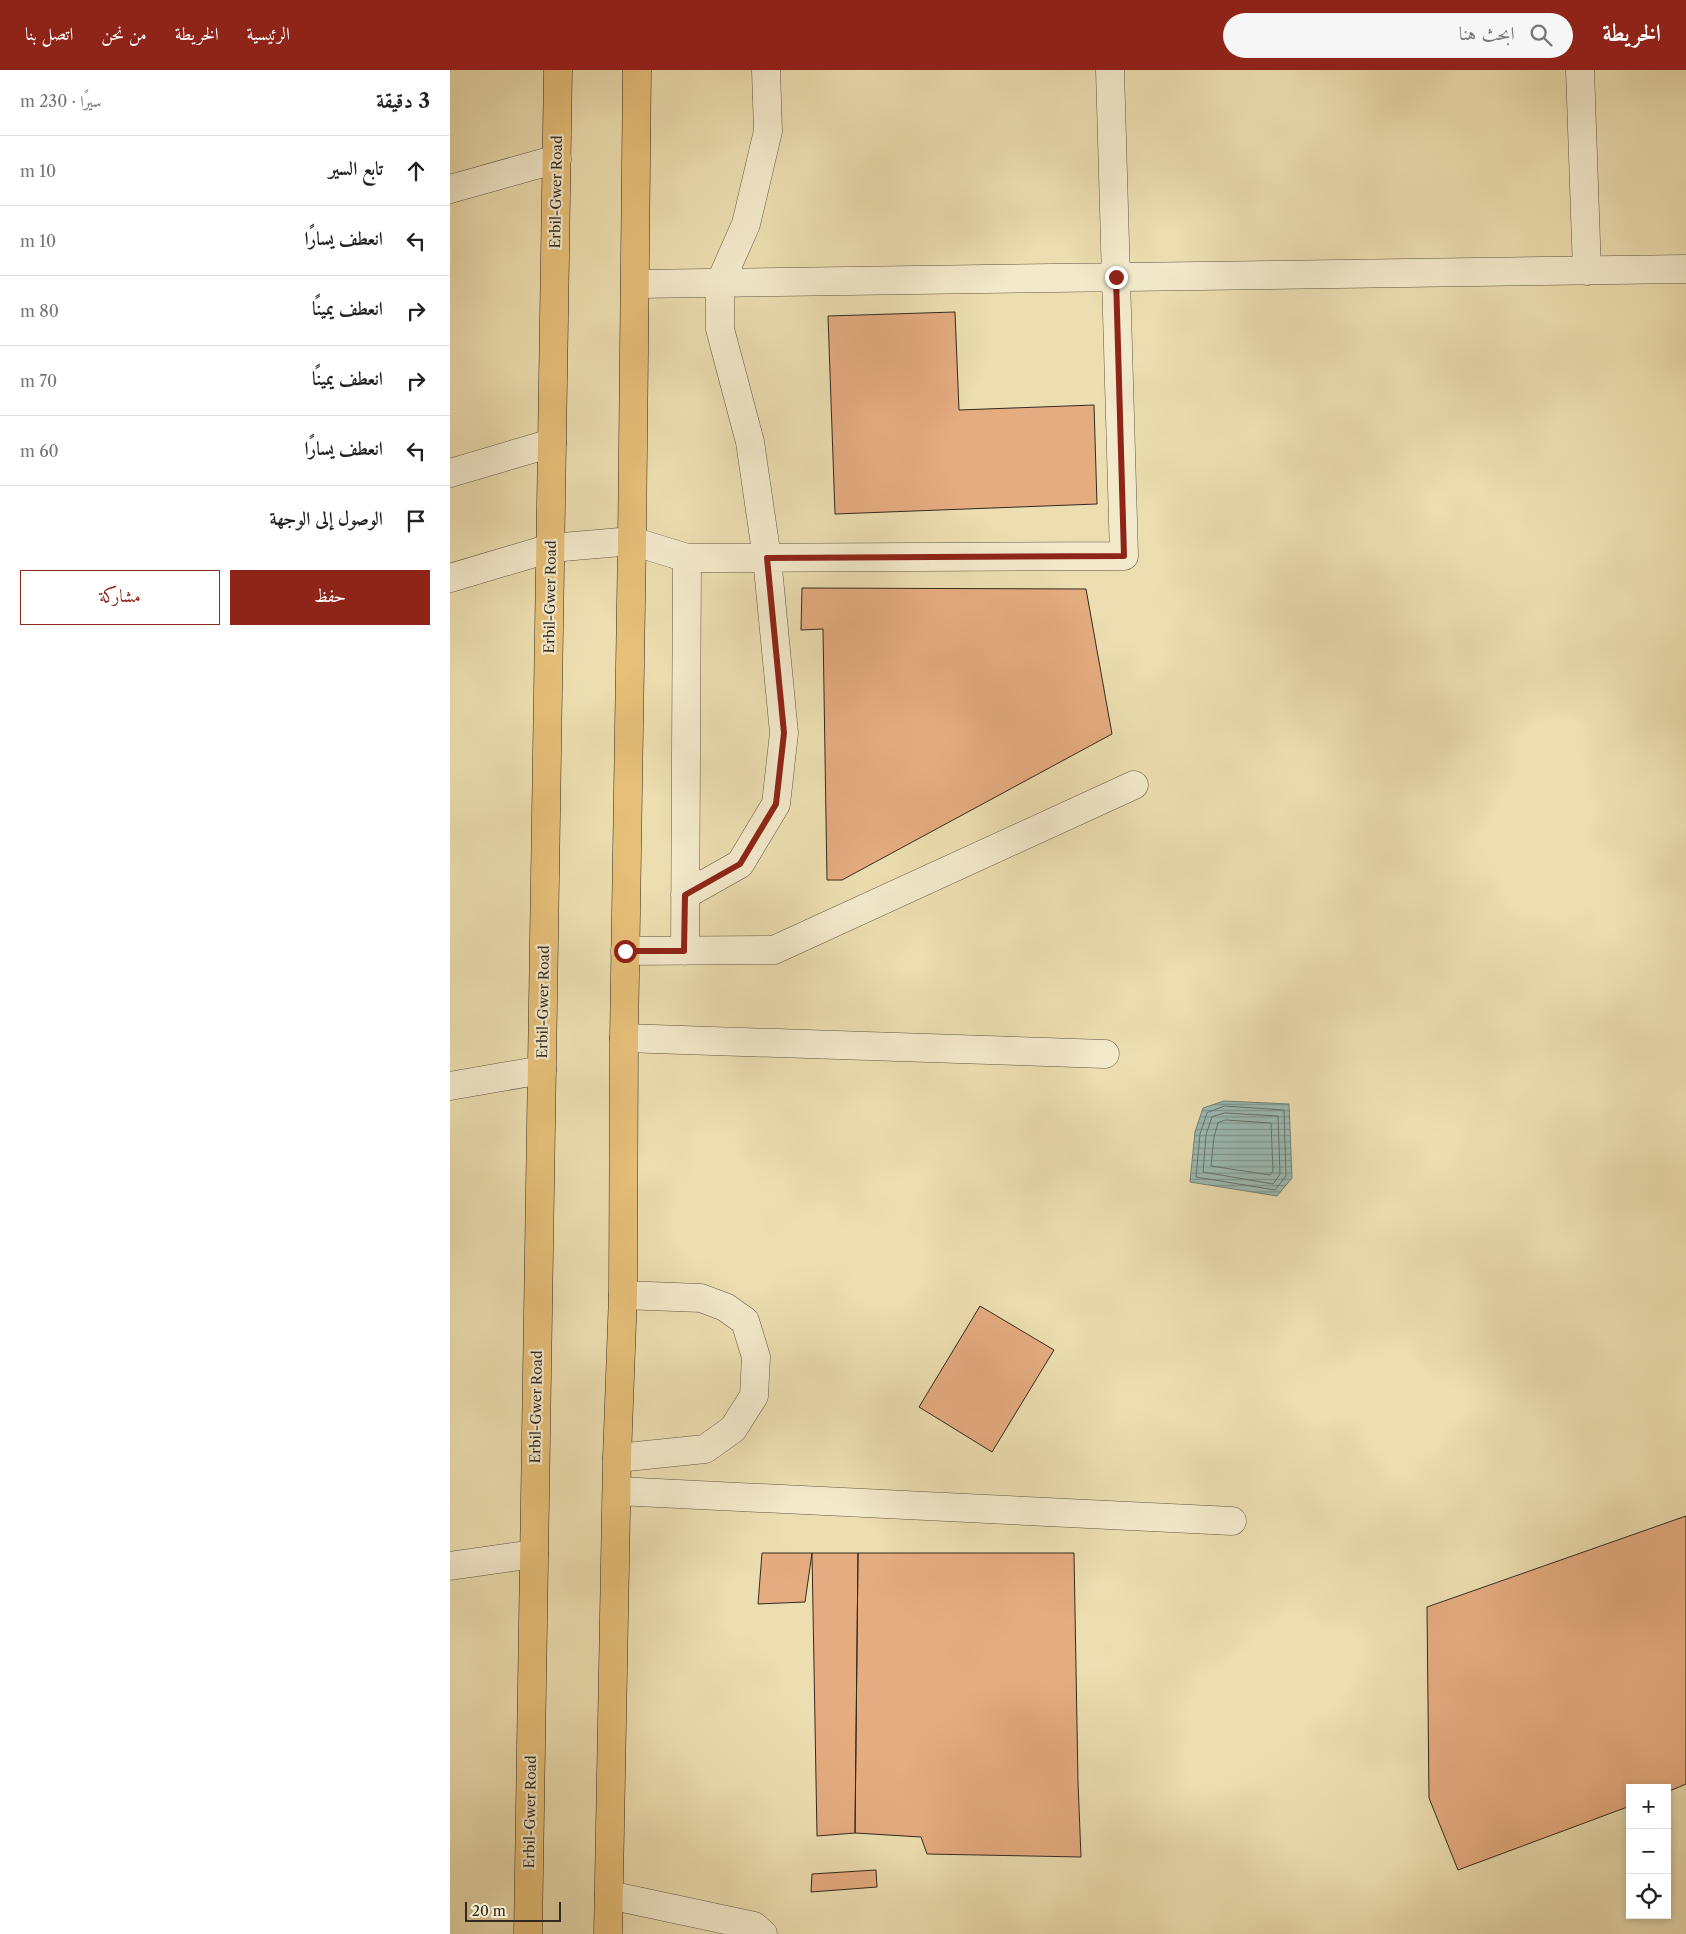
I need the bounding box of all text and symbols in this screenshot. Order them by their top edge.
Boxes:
search box [1223,13,1573,58]
text: الخريطة [1603,18,1661,47]
icon: search [1527,21,1555,49]
text: ابحث هنا [1459,22,1515,45]
text: اتصل بنا [25,23,73,45]
text: من نحن [101,23,147,45]
text: الخريطة [175,23,219,45]
text: الرئيسية [247,23,290,45]
text: 3 دقيقة [376,88,430,113]
text: سيرًا · 230 m [20,91,102,111]
street label: Erbil-Gwer Road [546,135,566,249]
text: تابع السير [329,157,383,180]
icon: ahead [402,157,430,185]
text: 10 m [20,161,56,181]
text: انعطف يسارًا [304,227,383,250]
icon: left [402,227,430,255]
text: 10 m [20,231,56,251]
route end [1105,266,1128,289]
text: انعطف يمينًا [312,297,383,320]
icon: right [402,297,430,325]
text: 80 m [20,301,59,321]
text: انعطف يمينًا [312,367,383,390]
icon: right [402,367,430,395]
text: 70 m [20,371,57,391]
text: انعطف يسارًا [304,437,383,460]
icon: left [402,437,430,465]
text: 60 m [20,441,59,461]
text: الوصول إلى الوجهة [269,507,383,530]
icon: arrive [402,507,430,535]
street label: Erbil-Gwer Road [540,540,560,654]
button: مشاركة [20,570,220,625]
button: حفظ [230,570,430,625]
route start [614,940,637,963]
street label: Erbil-Gwer Road [533,945,553,1059]
street label: Erbil-Gwer Road [526,1350,546,1464]
street label: Erbil-Gwer Road [520,1755,540,1869]
map controls [1626,1784,1671,1919]
button: + [1626,1784,1671,1829]
button: − [1626,1829,1671,1874]
button: locate [1626,1874,1671,1919]
scale bar [465,1899,561,1922]
text: 20 m [472,1902,506,1920]

